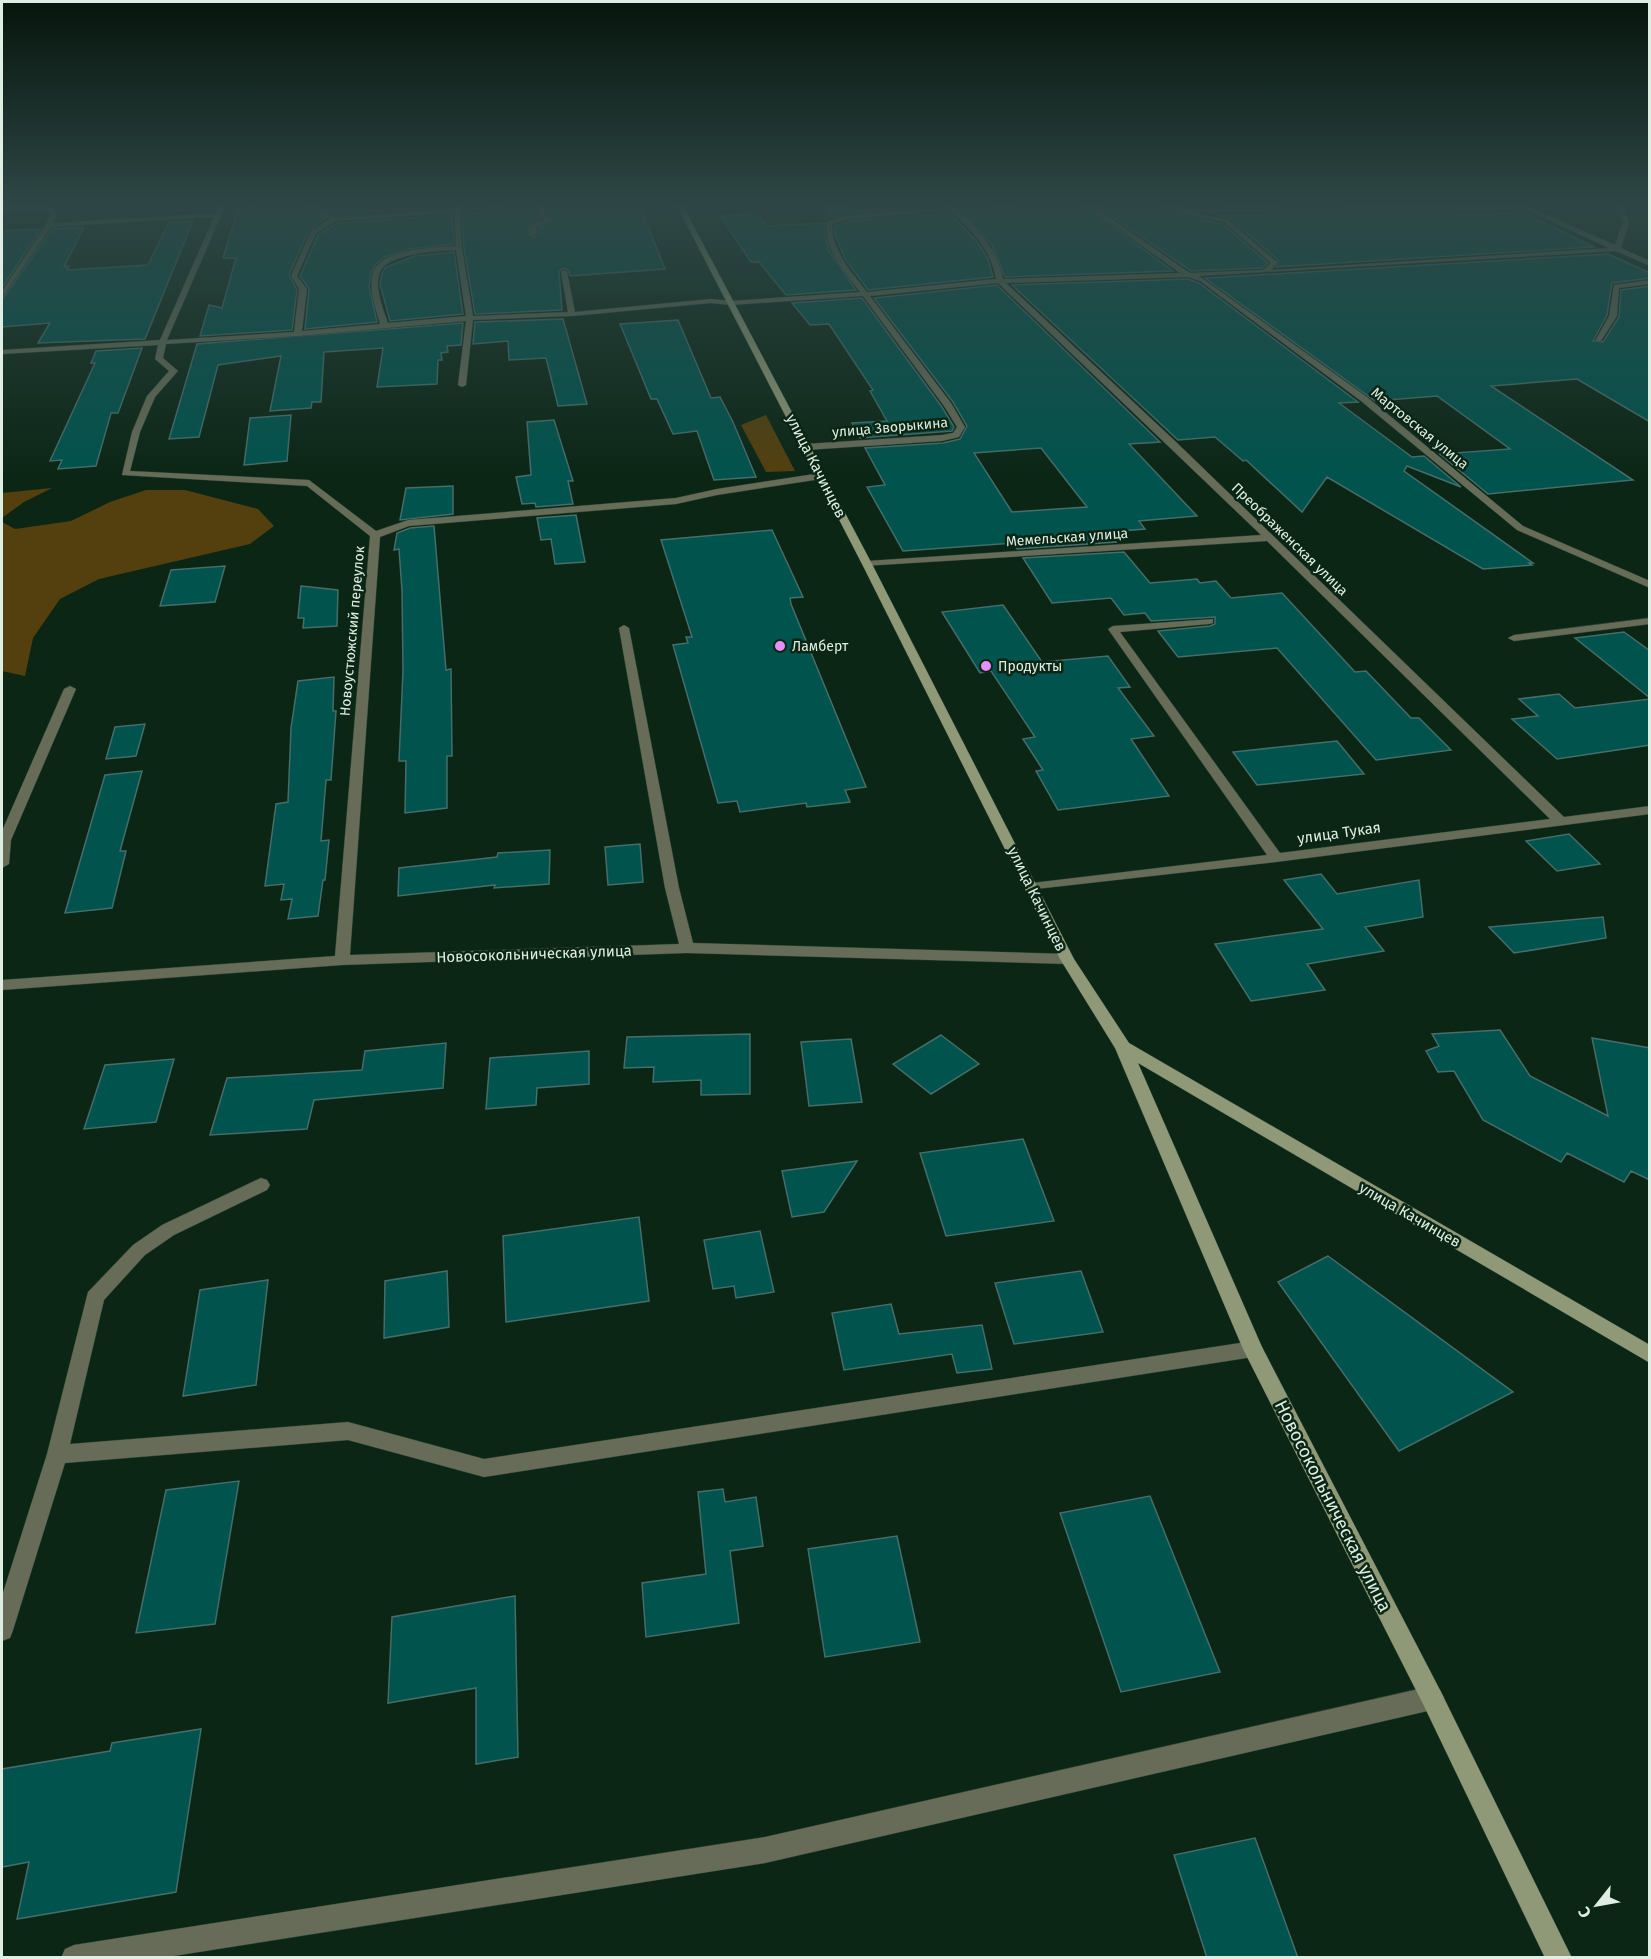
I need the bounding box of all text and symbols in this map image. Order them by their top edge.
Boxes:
street label: Мартовская улица [1368,384,1472,473]
street label: улица Качинцев [782,411,850,521]
street label: улица Зворыкина [831,414,949,441]
street label: Преображенская улица [1228,479,1351,599]
street label: Мемельская улица [1005,525,1129,550]
street label: Новоустюжский переулок [337,545,368,717]
place label: Ламберт [792,638,849,655]
marker: Ламберт [773,639,787,653]
place label: Продукты [998,658,1062,675]
marker: Продукты [979,659,993,673]
street label: улица Тукая [1296,818,1382,848]
street label: улица Качинцев [1004,844,1070,954]
street label: Новосокольническая улица [436,942,632,966]
street label: улица Качинцев [1356,1179,1464,1251]
street label: Новосокольническая улица [1270,1396,1396,1616]
north arrow [1567,1875,1627,1935]
text: С [1574,1903,1595,1921]

